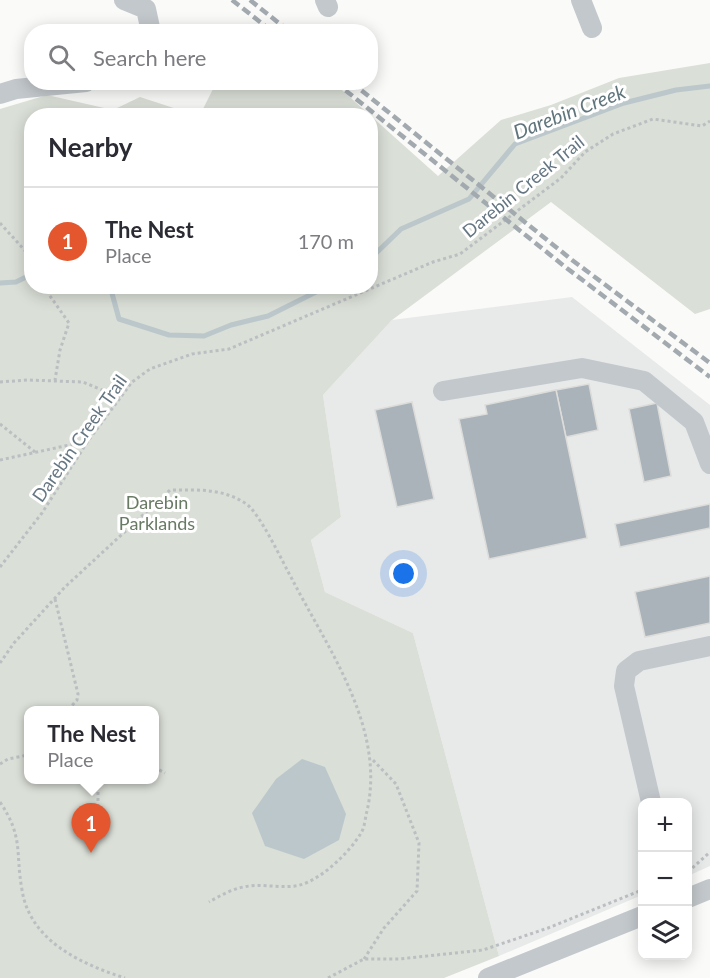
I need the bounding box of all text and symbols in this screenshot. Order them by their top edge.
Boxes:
search box [24,24,378,90]
icon: search [45,41,78,74]
text: Search here [93,44,206,71]
water label: Darebin Creek [510,78,629,143]
street label: Darebin Creek Trail [458,130,588,242]
text: Nearby [48,131,133,163]
text: The Nest [105,216,194,243]
text: 1 [62,229,73,253]
text: 170 m [298,229,354,253]
text: Place [105,243,152,267]
street label: Darebin Creek Trail [27,370,131,506]
park label: Darebin Parklands [119,491,195,534]
your location [389,559,418,588]
popup [24,706,159,784]
text: The Nest [47,720,136,747]
text: Place [47,747,94,771]
map controls [638,798,692,960]
button: + [638,798,692,852]
pin: 1 [72,804,110,853]
button: − [638,852,692,906]
button: layers [638,906,692,960]

